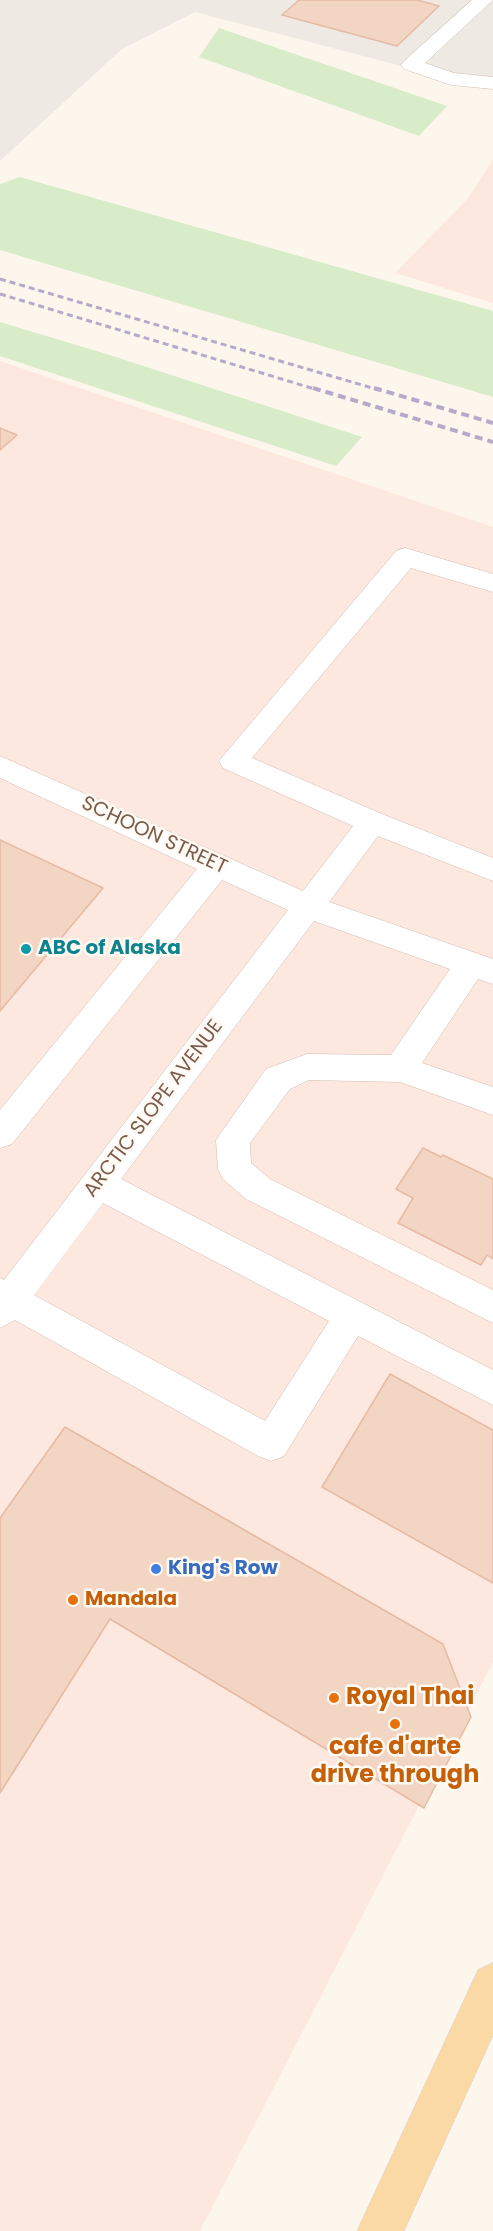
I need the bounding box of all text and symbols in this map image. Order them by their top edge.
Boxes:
street label: SCHOON STREET [77,792,231,880]
place label: ABC of Alaska [38,937,181,961]
marker: ABC of Alaska [19,942,33,956]
street label: ARCTIC SLOPE AVENUE [79,1016,229,1202]
place label: King's Row [168,1557,278,1581]
marker: King's Row [149,1562,163,1576]
place label: Mandala [85,1588,177,1612]
marker: Mandala [66,1593,80,1607]
place label: Royal Thai [346,1684,474,1712]
marker: Royal Thai [327,1691,341,1705]
marker: cafe d'arte drive through [388,1717,402,1731]
place label: cafe d'arte drive through [311,1734,479,1790]

